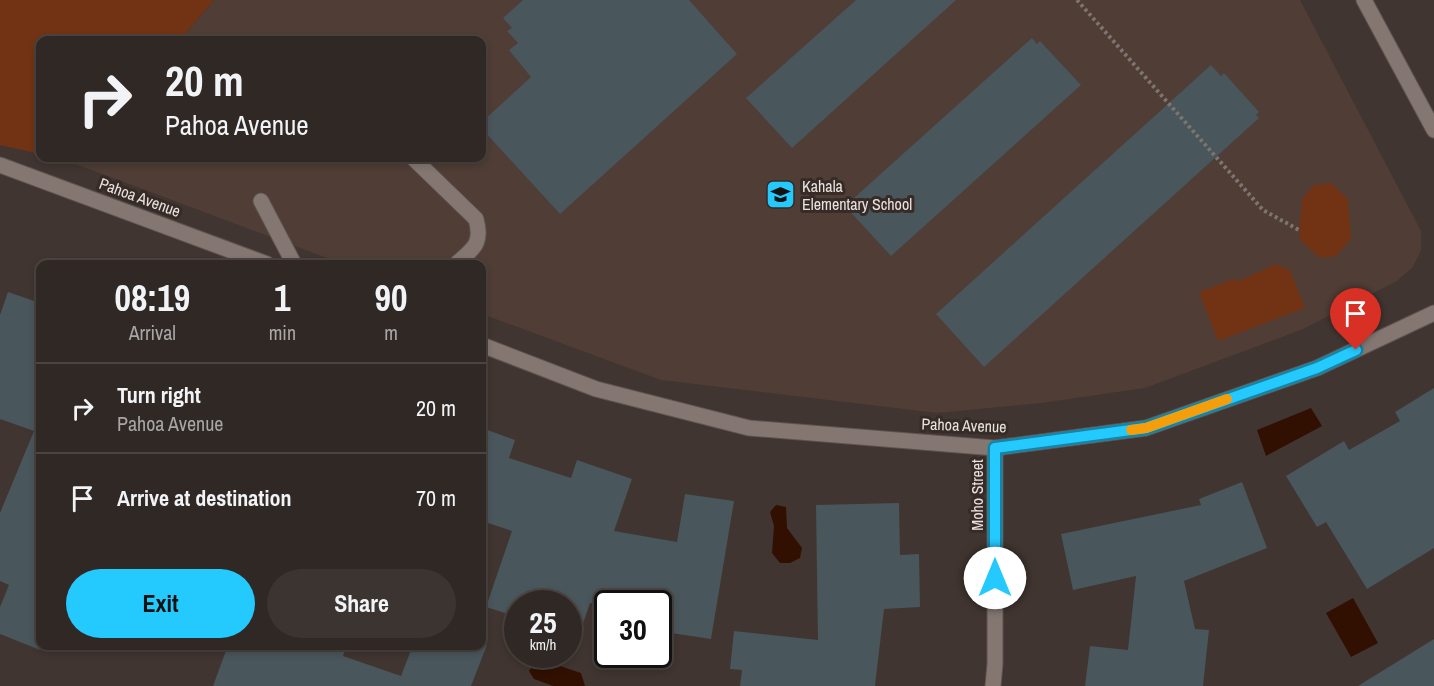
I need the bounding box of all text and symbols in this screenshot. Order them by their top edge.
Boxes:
text: 20 m [165,53,244,109]
icon: right [66,60,144,138]
text: Pahoa Avenue [165,107,309,143]
street label: Pahoa Avenue [96,172,184,222]
place label: Kahala Elementary School [802,175,912,215]
school or university icon: Kahala Elementary School [765,179,797,211]
text: 08:19 [115,274,190,322]
text: 1 [274,274,291,322]
text: 90 [375,274,407,322]
pin [1330,288,1381,350]
icon: arrive [1339,297,1372,330]
text: Arrival [129,319,176,346]
text: min [269,319,296,346]
text: m [384,319,398,346]
text: Turn right [117,380,201,410]
icon: right [66,392,99,425]
text: 20 m [416,393,456,423]
text: Pahoa Avenue [117,410,223,437]
street label: Pahoa Avenue [921,413,1007,437]
street label: Moho Street [966,459,988,531]
icon: arrive [66,482,99,515]
text: Arrive at destination [117,483,291,513]
text: 70 m [416,483,456,513]
position arrow [963,546,1027,610]
button: Exit [66,569,255,638]
button: Share [267,569,456,638]
speed limit sign: 30 [594,590,672,668]
text: 25 [529,602,557,642]
text: km/h [530,634,556,655]

